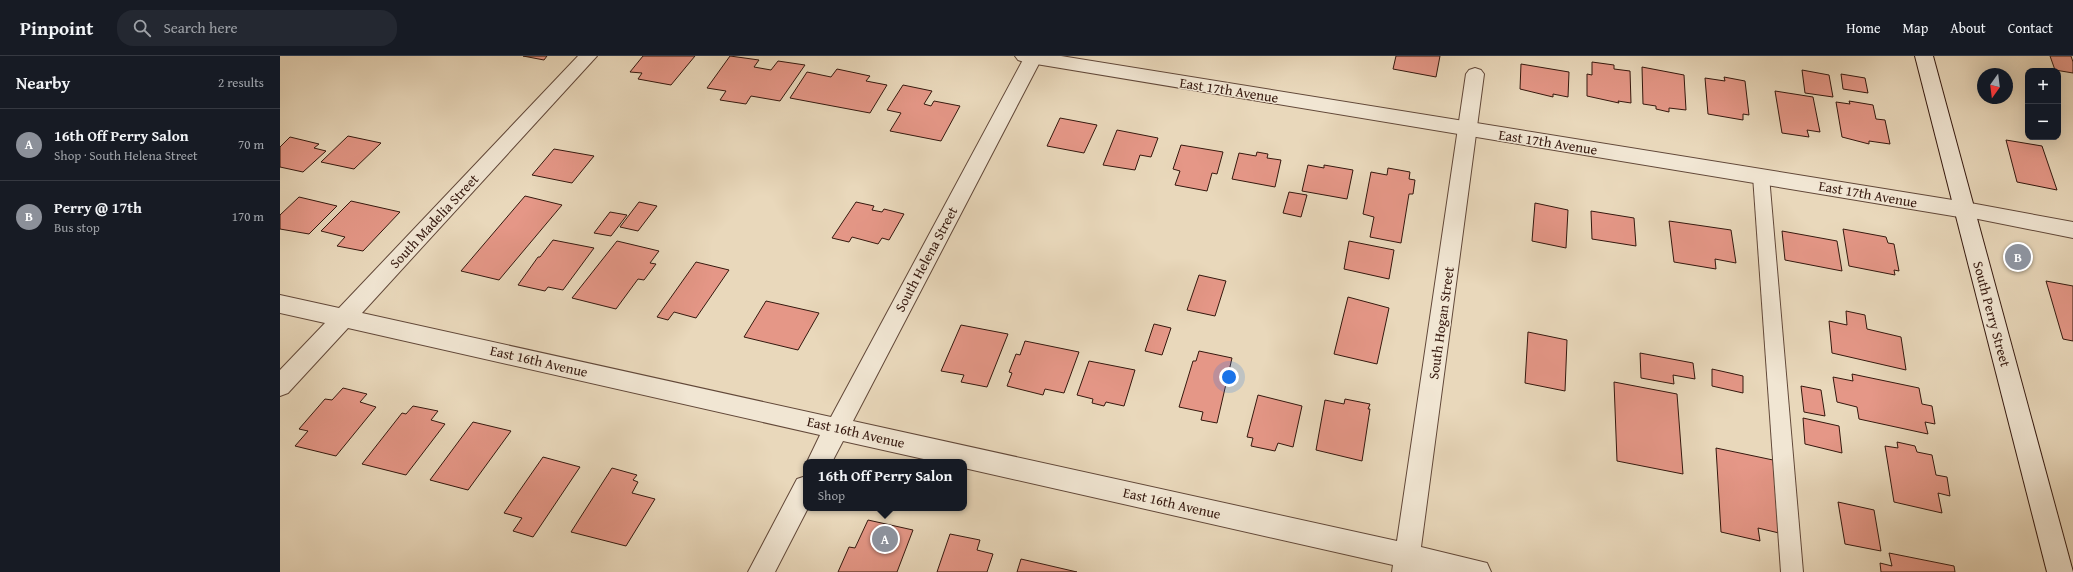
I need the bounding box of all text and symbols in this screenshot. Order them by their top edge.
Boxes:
search box [117,10,397,46]
text: Pinpoint [20,14,93,42]
icon: search [131,17,153,39]
text: Search here [163,17,237,38]
text: Home [1846,18,1881,38]
text: Map [1903,18,1928,38]
text: About [1950,18,1986,38]
text: Contact [2008,18,2053,38]
north arrow [1977,68,2013,104]
map controls [2025,68,2061,140]
button: + [2025,68,2061,104]
text: Nearby [16,70,70,95]
street label: East 17th Avenue [1178,72,1280,108]
text: 2 results [218,73,264,92]
button: − [2025,104,2061,140]
street label: East 17th Avenue [1497,124,1599,160]
text: 16th Off Perry Salon [54,125,189,146]
text: A [25,135,33,154]
text: 70 m [238,135,264,154]
text: Shop · South Helena Street [54,146,198,165]
street label: South Madelia Street [385,169,483,273]
street label: East 17th Avenue [1817,175,1919,213]
text: Perry @ 17th [54,197,142,218]
street label: South Helena Street [890,203,962,315]
text: B [25,207,33,226]
text: 170 m [232,207,264,226]
text: Bus stop [54,218,100,237]
pin: B [2005,242,2031,272]
street label: South Perry Street [1968,259,2016,369]
street label: South Hogan Street [1423,265,1459,381]
street label: East 16th Avenue [488,340,590,382]
your location [1219,367,1239,387]
street label: East 16th Avenue [805,411,907,453]
popup [803,459,967,511]
text: 16th Off Perry Salon [818,465,952,486]
street label: East 16th Avenue [1121,482,1223,524]
text: Shop [818,486,845,505]
pin: A [872,524,898,554]

